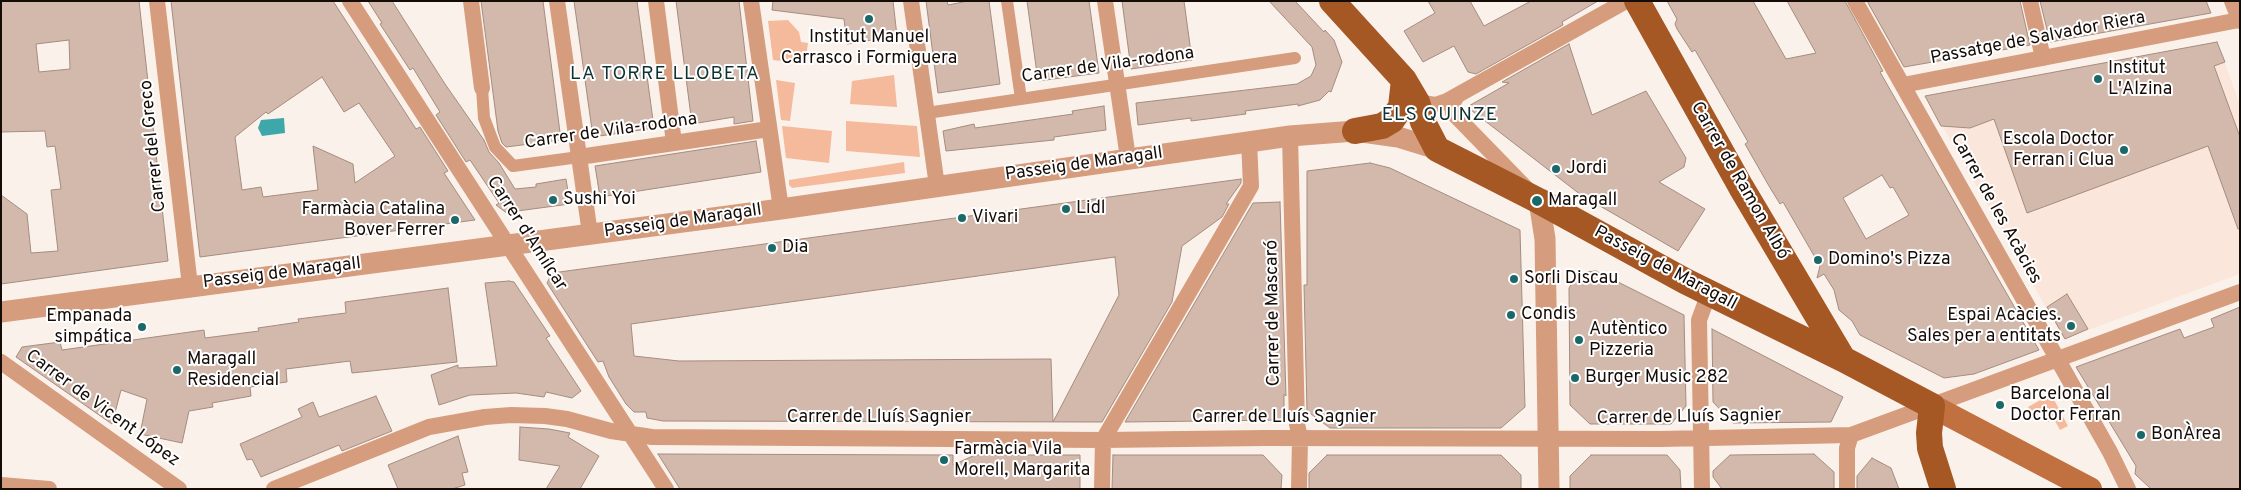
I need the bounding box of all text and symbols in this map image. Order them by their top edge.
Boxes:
street label: Passatge de Salvador Riera [1929,8,2147,70]
marker: Institut Manuel Carrasco i Formiguera [863,13,875,25]
place label: Institut Manuel Carrasco i Formiguera [781,27,957,70]
street label: Carrer de Vila-rodona [1020,43,1196,89]
place label: Institut L'Alzina [2108,58,2172,100]
district label: LA TORRE LLOBETA [568,64,762,86]
marker: Institut L'Alzina [2092,73,2104,85]
street label: Carrer del Greco [136,79,172,213]
street label: Carrer de Ramon Albó [1685,98,1793,264]
district label: ELS QUINZE [1381,105,1499,127]
street label: Carrer de Vila-rodona [523,109,699,155]
place label: Escola Doctor Ferran i Clua [2003,129,2114,172]
street label: Carrer de les Acàcies [1945,130,2045,288]
street label: Passeig de Maragall [1004,143,1164,187]
marker: Escola Doctor Ferran i Clua [2118,144,2130,156]
place label: Jordi [1566,158,1607,180]
marker: Jordi [1550,163,1562,175]
street label: Carrer d'Amílcar [481,173,571,295]
place label: Sushi Yoi [563,189,636,211]
place label: Maragall [1548,190,1617,212]
marker: Sushi Yoi [547,194,559,206]
marker: Maragall [1530,194,1544,208]
place label: Lidl [1076,198,1105,220]
place label: Farmàcia Catalina Bover Ferrer [302,199,445,242]
street label: Passeig de Maragall [603,200,763,244]
marker: Lidl [1060,203,1072,215]
place label: Vivari [972,207,1018,229]
marker: Vivari [956,212,968,224]
marker: Farmàcia Catalina Bover Ferrer [449,214,461,226]
street label: Passeig de Maragall [1590,222,1740,316]
place label: Dia [782,237,808,259]
street label: Carrer de Mascaró [1262,239,1286,387]
marker: Dia [766,242,778,254]
place label: Domino's Pizza [1828,249,1950,271]
street label: Passeig de Maragall [202,254,362,294]
marker: Domino's Pizza [1812,254,1824,266]
place label: Sorli Discau [1524,268,1618,290]
marker: Sorli Discau [1508,273,1520,285]
place label: Condis [1521,304,1576,326]
place label: Espai Acàcies. Sales per a entitats [1907,305,2061,348]
place label: Empanada simpática [46,306,132,348]
marker: Condis [1505,309,1517,321]
place label: Autèntico Pizzeria [1589,319,1668,362]
marker: Espai Acàcies. Sales per a entitats [2065,320,2077,332]
marker: Empanada simpática [136,321,148,333]
marker: Autèntico Pizzeria [1573,334,1585,346]
street label: Carrer de Vicent López [21,346,183,472]
place label: Maragall Residencial [187,349,279,392]
marker: Maragall Residencial [171,364,183,376]
place label: Burger Music 282 [1585,367,1728,389]
marker: Burger Music 282 [1569,372,1581,384]
place label: Barcelona al Doctor Ferran [2010,384,2121,426]
marker: Barcelona al Doctor Ferran [1994,399,2006,411]
street label: Carrer de Lluís Sagnier [1597,406,1781,430]
street label: Carrer de Lluís Sagnier [787,407,971,429]
street label: Carrer de Lluís Sagnier [1192,407,1376,429]
place label: BonÀrea [2151,424,2221,446]
marker: BonÀrea [2135,429,2147,441]
place label: Farmàcia Vila Morell, Margarita [954,439,1090,482]
marker: Farmàcia Vila Morell, Margarita [938,454,950,466]

